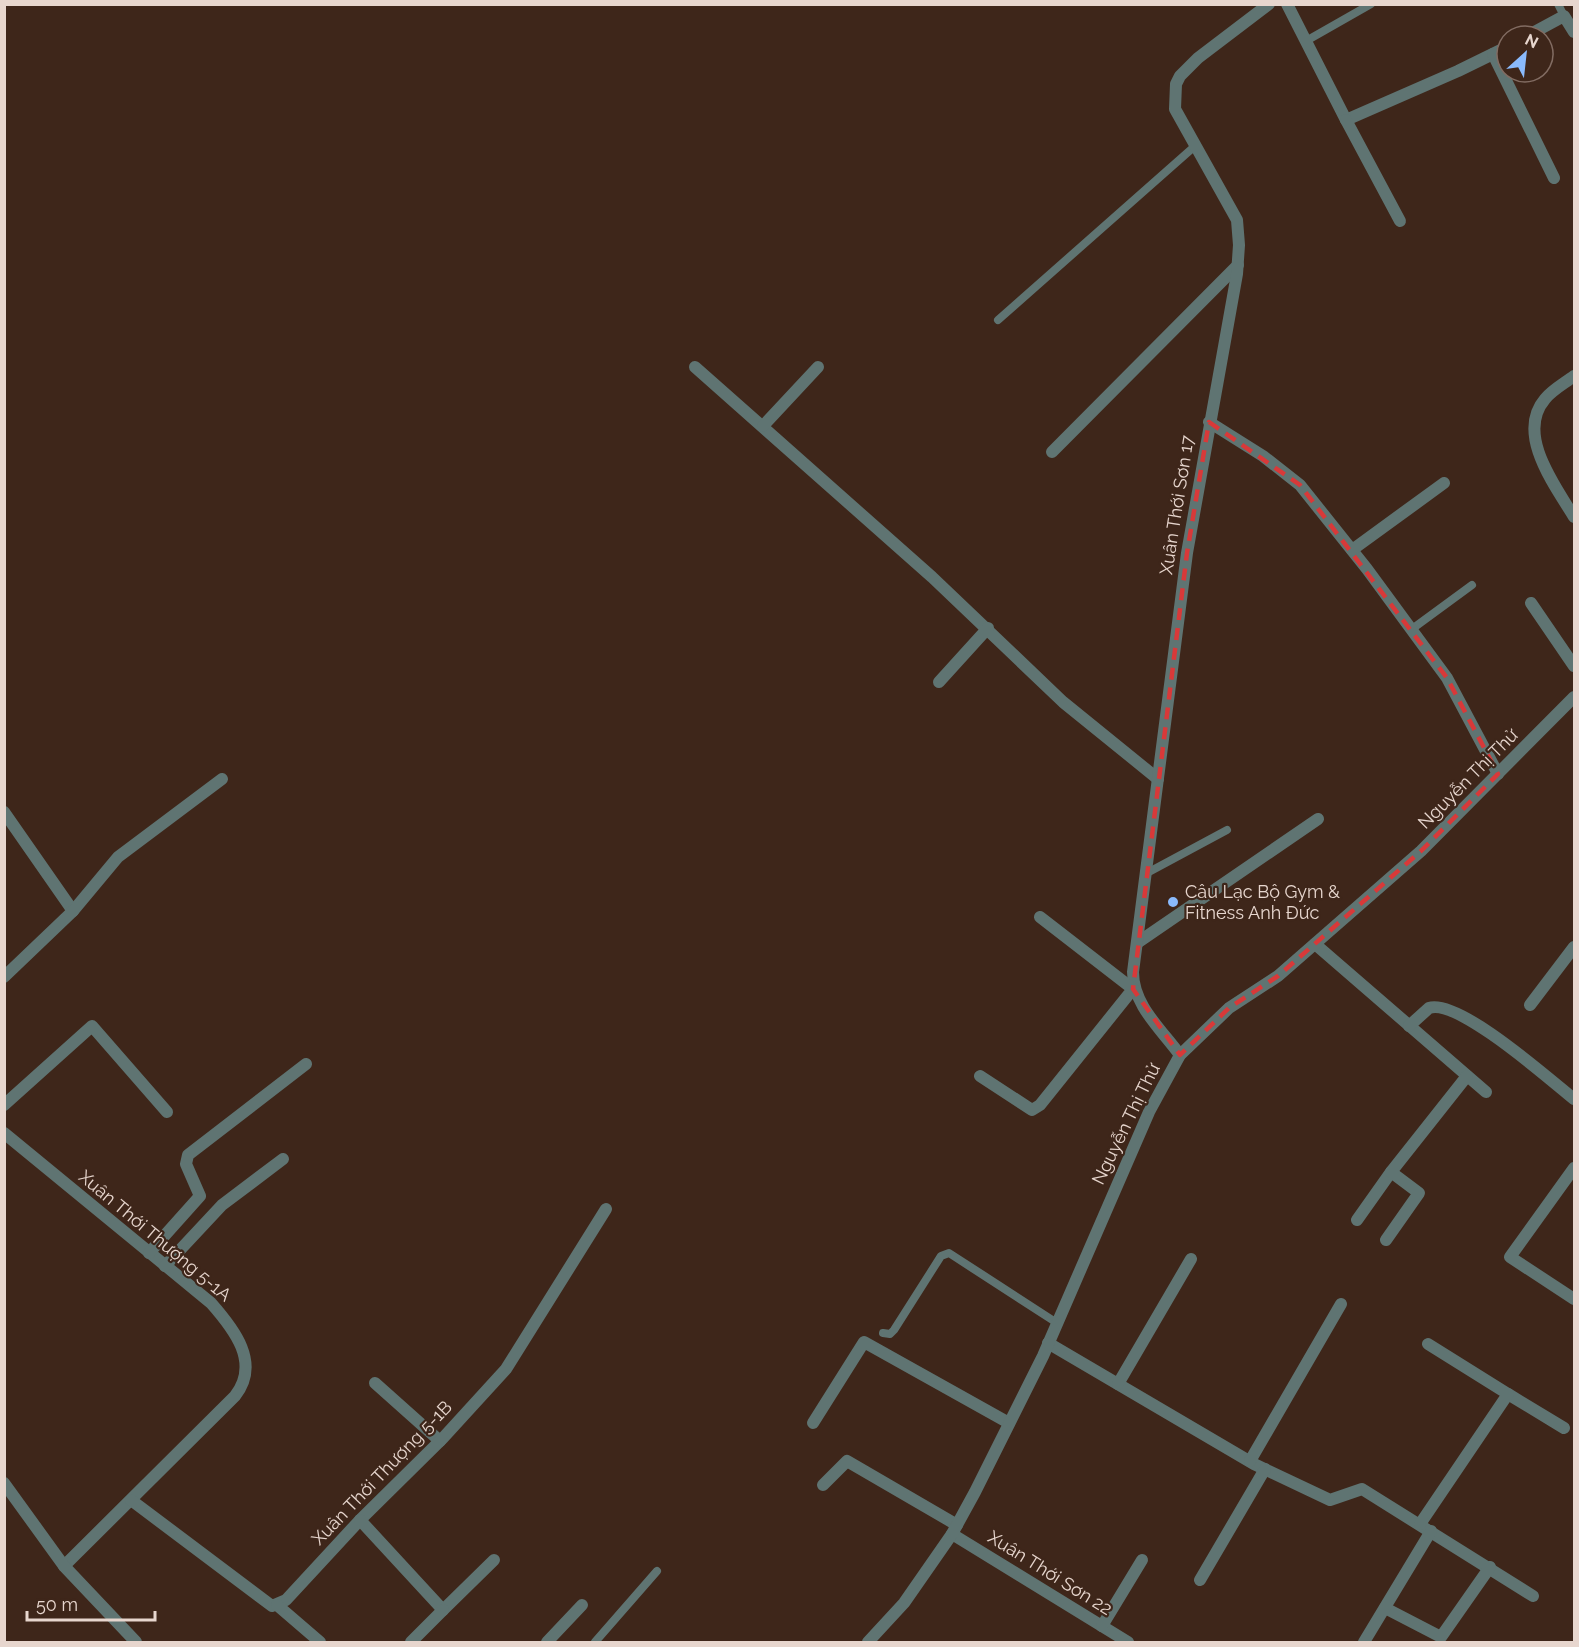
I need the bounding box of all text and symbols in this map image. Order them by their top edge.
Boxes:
north arrow [1495,24,1555,84]
text: N [1522,30,1541,52]
street label: Xuân Thới Sơn 17 [1155,433,1198,576]
street label: Nguyễn Thị Thử [1414,724,1523,833]
place label: Câu Lạc Bộ Gym & Fitness Anh Đức [1185,881,1340,923]
marker: Câu Lạc Bộ Gym & Fitness Anh Đức [1166,895,1180,909]
street label: Nguyễn Thị Thử [1087,1059,1165,1188]
street label: Xuân Thới Thượng 5-1A [75,1166,236,1306]
street label: Xuân Thới Thượng 5-1B [307,1396,456,1549]
street label: Xuân Thới Sơn 22 [984,1526,1116,1619]
scale bar [27,1584,154,1622]
text: 50 m [36,1594,78,1615]

